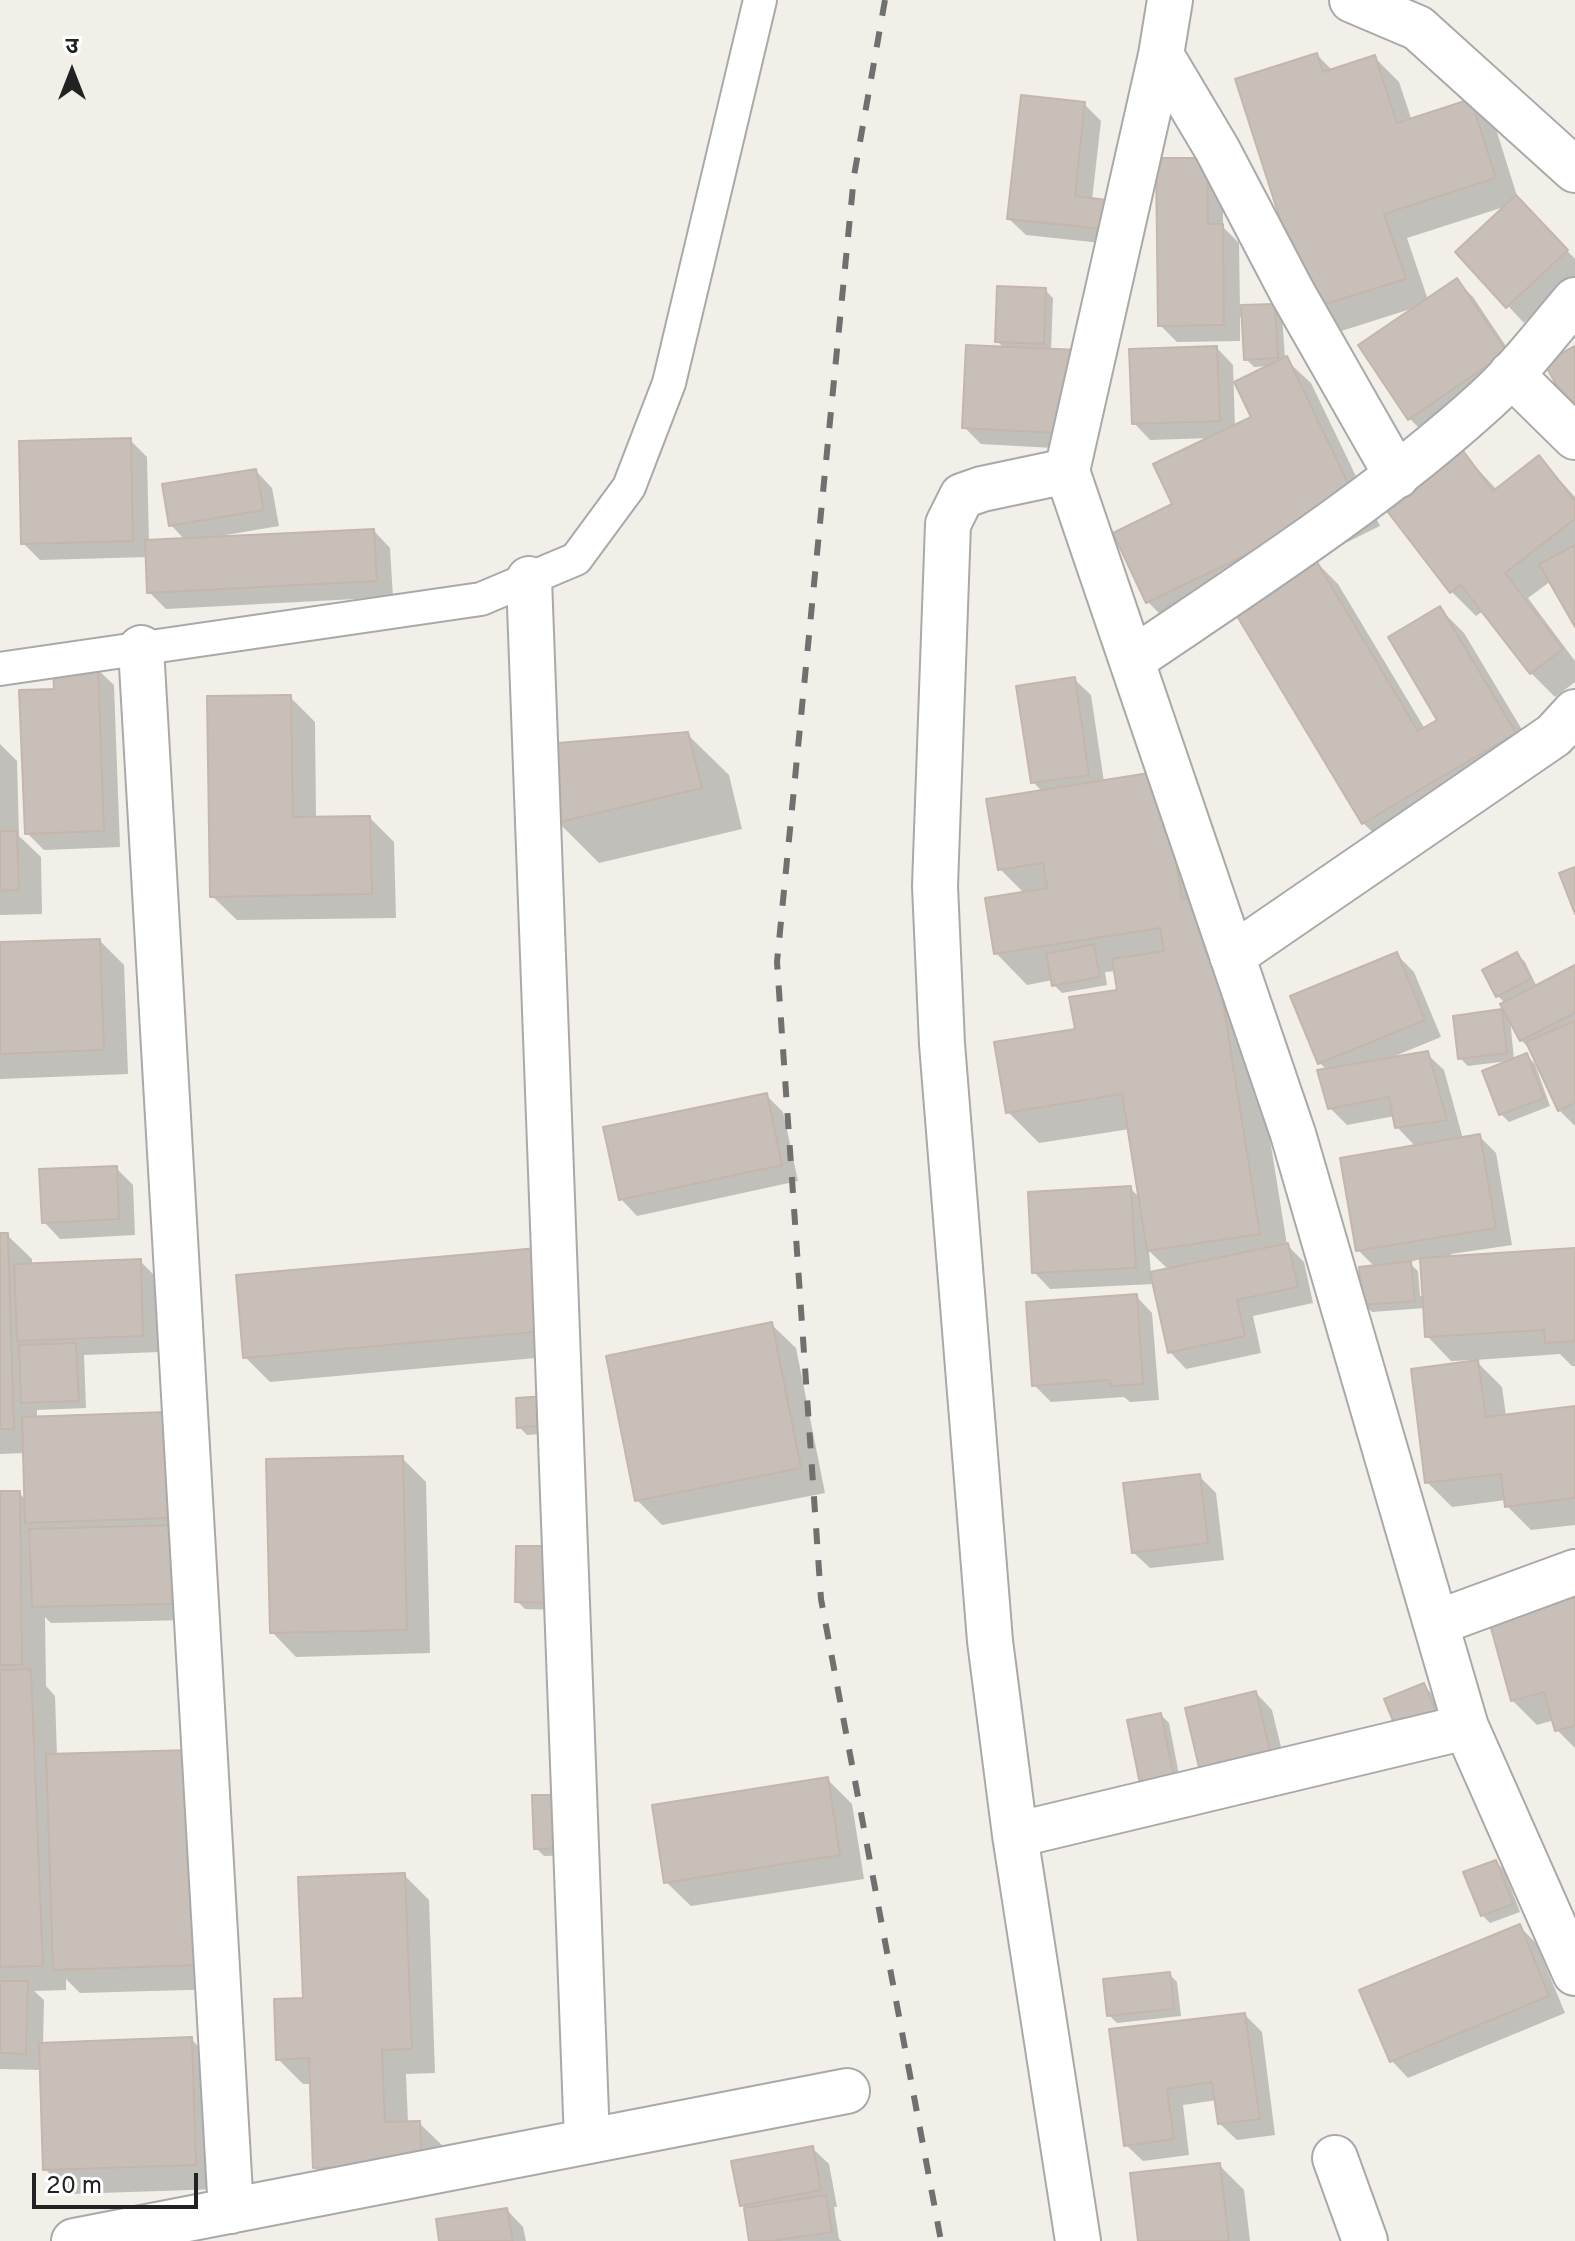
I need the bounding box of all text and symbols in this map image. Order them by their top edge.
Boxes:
north arrow [32,32,112,112]
text: उ [66,34,78,61]
scale bar [36,2157,202,2207]
text: 20 m [46,2172,102,2202]

